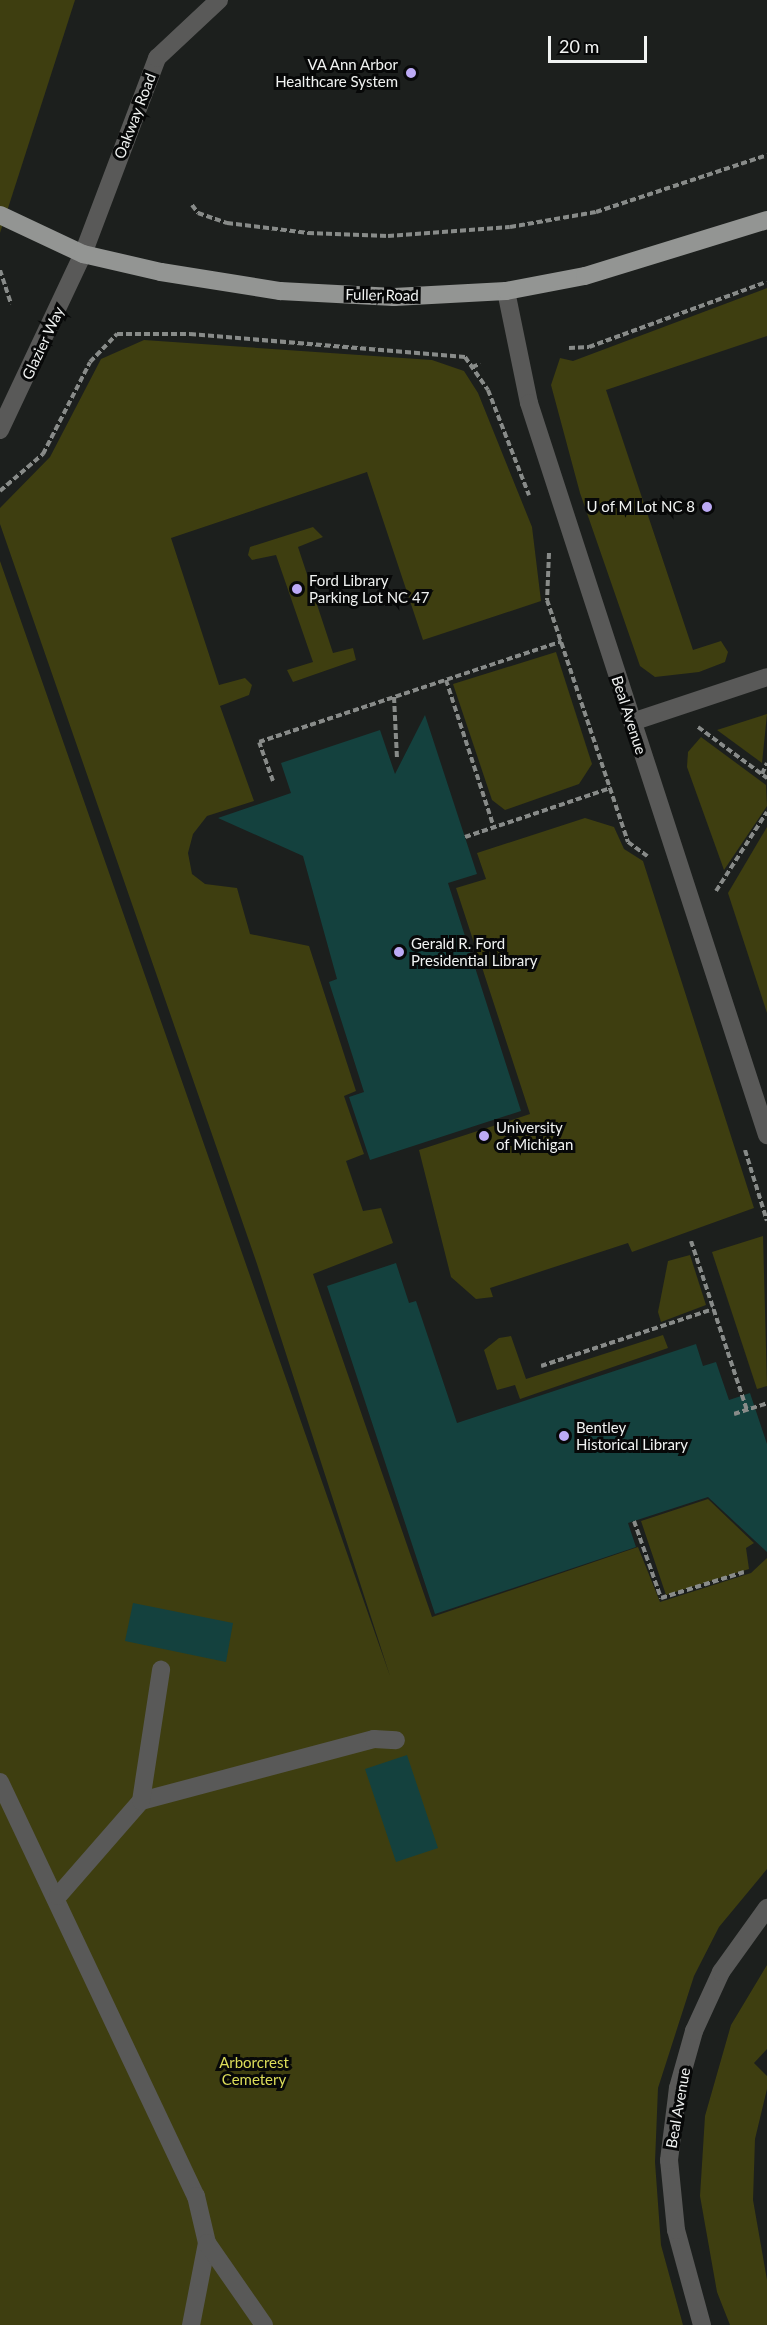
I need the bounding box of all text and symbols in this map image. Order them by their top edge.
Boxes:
scale bar [551,24,650,62]
text: 20 m [559,35,599,57]
place label: VA Ann Arbor Healthcare System [275,55,398,90]
marker: VA Ann Arbor Healthcare System [402,64,420,82]
street label: Oakway Road [110,70,160,162]
street label: Fuller Road [345,285,419,305]
street label: Glazier Way [18,303,68,383]
place label: U of M Lot NC 8 [586,498,695,516]
marker: U of M Lot NC 8 [700,500,714,514]
place label: Ford Library Parking Lot NC 47 [309,571,429,606]
marker: Ford Library Parking Lot NC 47 [290,582,304,596]
street label: Beal Avenue [608,673,650,757]
place label: Gerald R. Ford Presidential Library [411,934,537,969]
marker: Gerald R. Ford Presidential Library [392,945,406,959]
place label: University of Michigan [496,1118,574,1153]
marker: University of Michigan [477,1129,491,1143]
place label: Bentley Historical Library [576,1418,688,1453]
marker: Bentley Historical Library [557,1429,571,1443]
park label: Arborcrest Cemetery [219,2053,289,2088]
street label: Beal Avenue [662,2066,694,2150]

